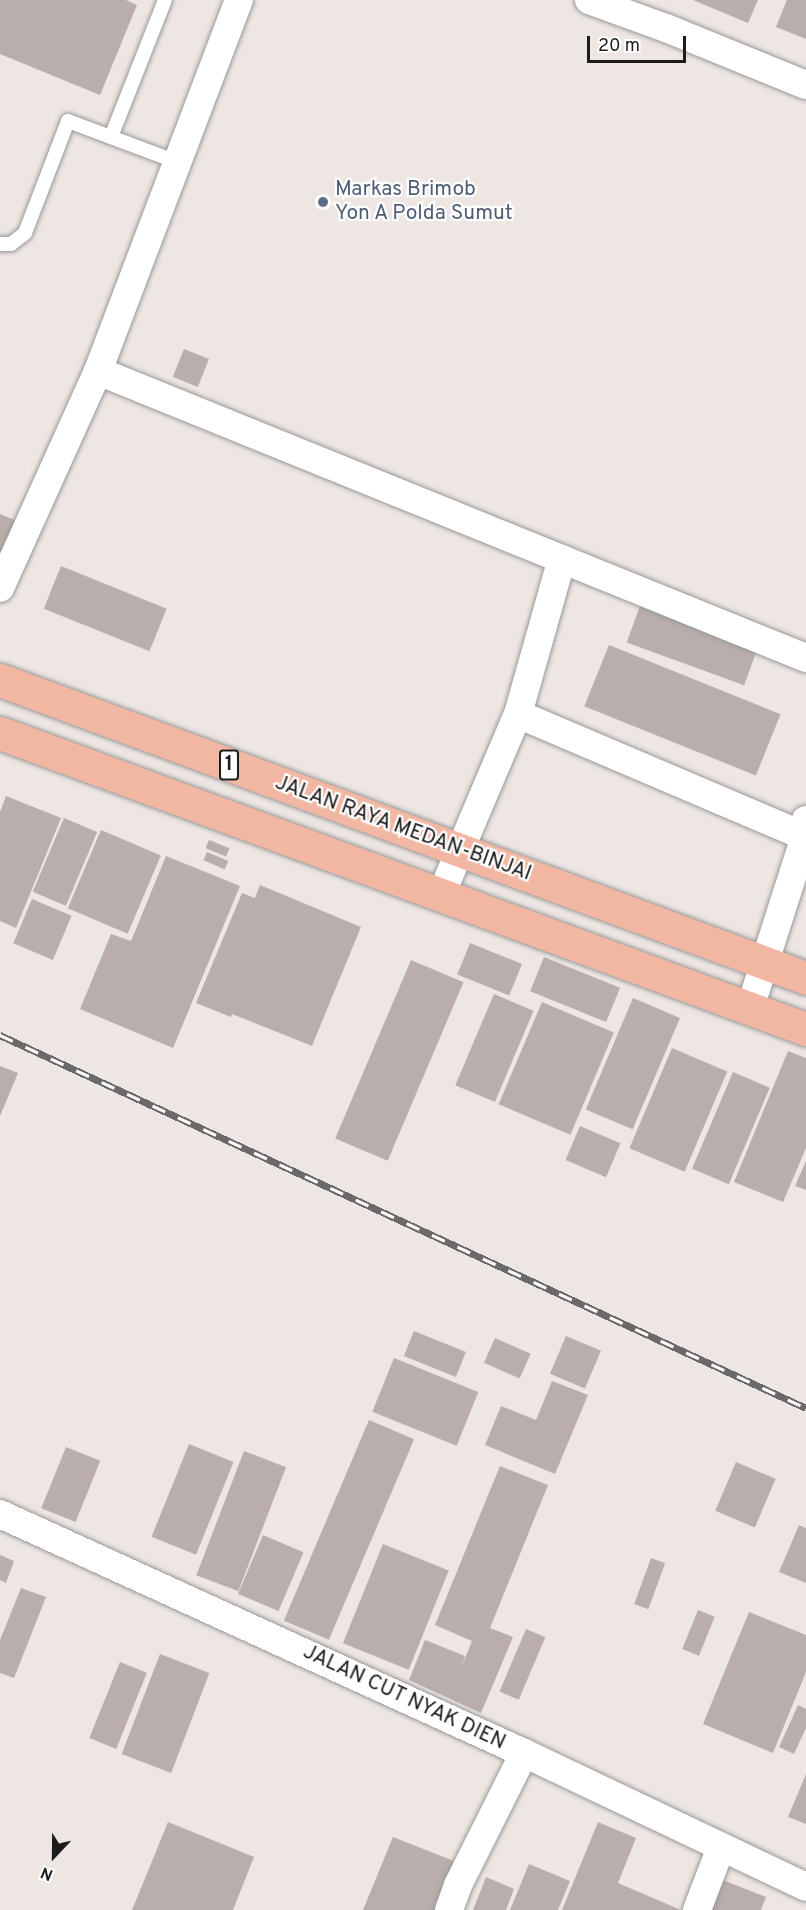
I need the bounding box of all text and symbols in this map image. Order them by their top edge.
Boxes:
scale bar [590,24,689,62]
text: 20 m [598,35,640,58]
place label: Markas Brimob Yon A Polda Sumut [335,177,514,227]
marker: Markas Brimob Yon A Polda Sumut [316,195,330,209]
road number: 1 [218,748,240,782]
street label: JALAN RAYA MEDAN-BINJAI [271,771,535,887]
street label: JALAN CUT NYAK DIEN [298,1640,510,1756]
north arrow [24,1826,84,1886]
text: N [38,1861,56,1884]

